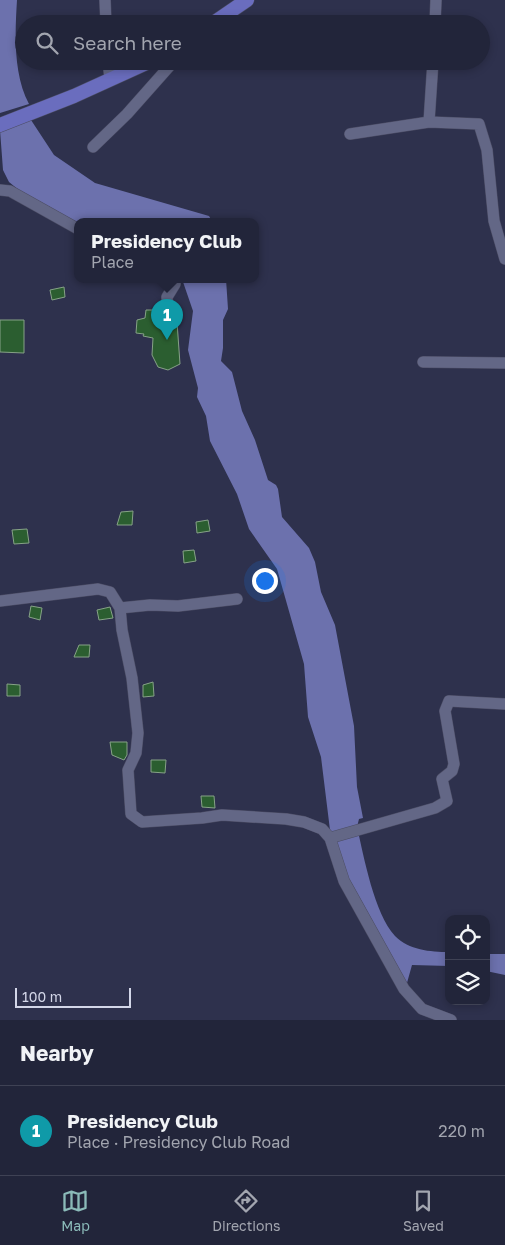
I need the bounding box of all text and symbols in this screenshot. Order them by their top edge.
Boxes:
search box [15,15,490,70]
icon: search [33,29,61,57]
text: Search here [73,31,182,54]
popup [74,218,259,283]
text: Presidency Club [91,229,242,252]
text: Place [91,252,134,272]
pin: 1 [151,299,183,340]
your location [252,568,278,594]
map controls [445,915,490,1005]
button: locate [445,915,490,960]
button: layers [445,960,490,1005]
scale bar [15,985,131,1008]
text: 100 m [22,988,62,1005]
text: Nearby [20,1040,94,1066]
text: Presidency Club [67,1109,218,1132]
text: 1 [32,1121,40,1141]
text: 220 m [438,1121,485,1141]
text: Place · Presidency Club Road [67,1132,290,1152]
tab: Map [61,1187,90,1234]
tab: Directions [212,1187,281,1234]
tab: Saved [403,1187,444,1234]

